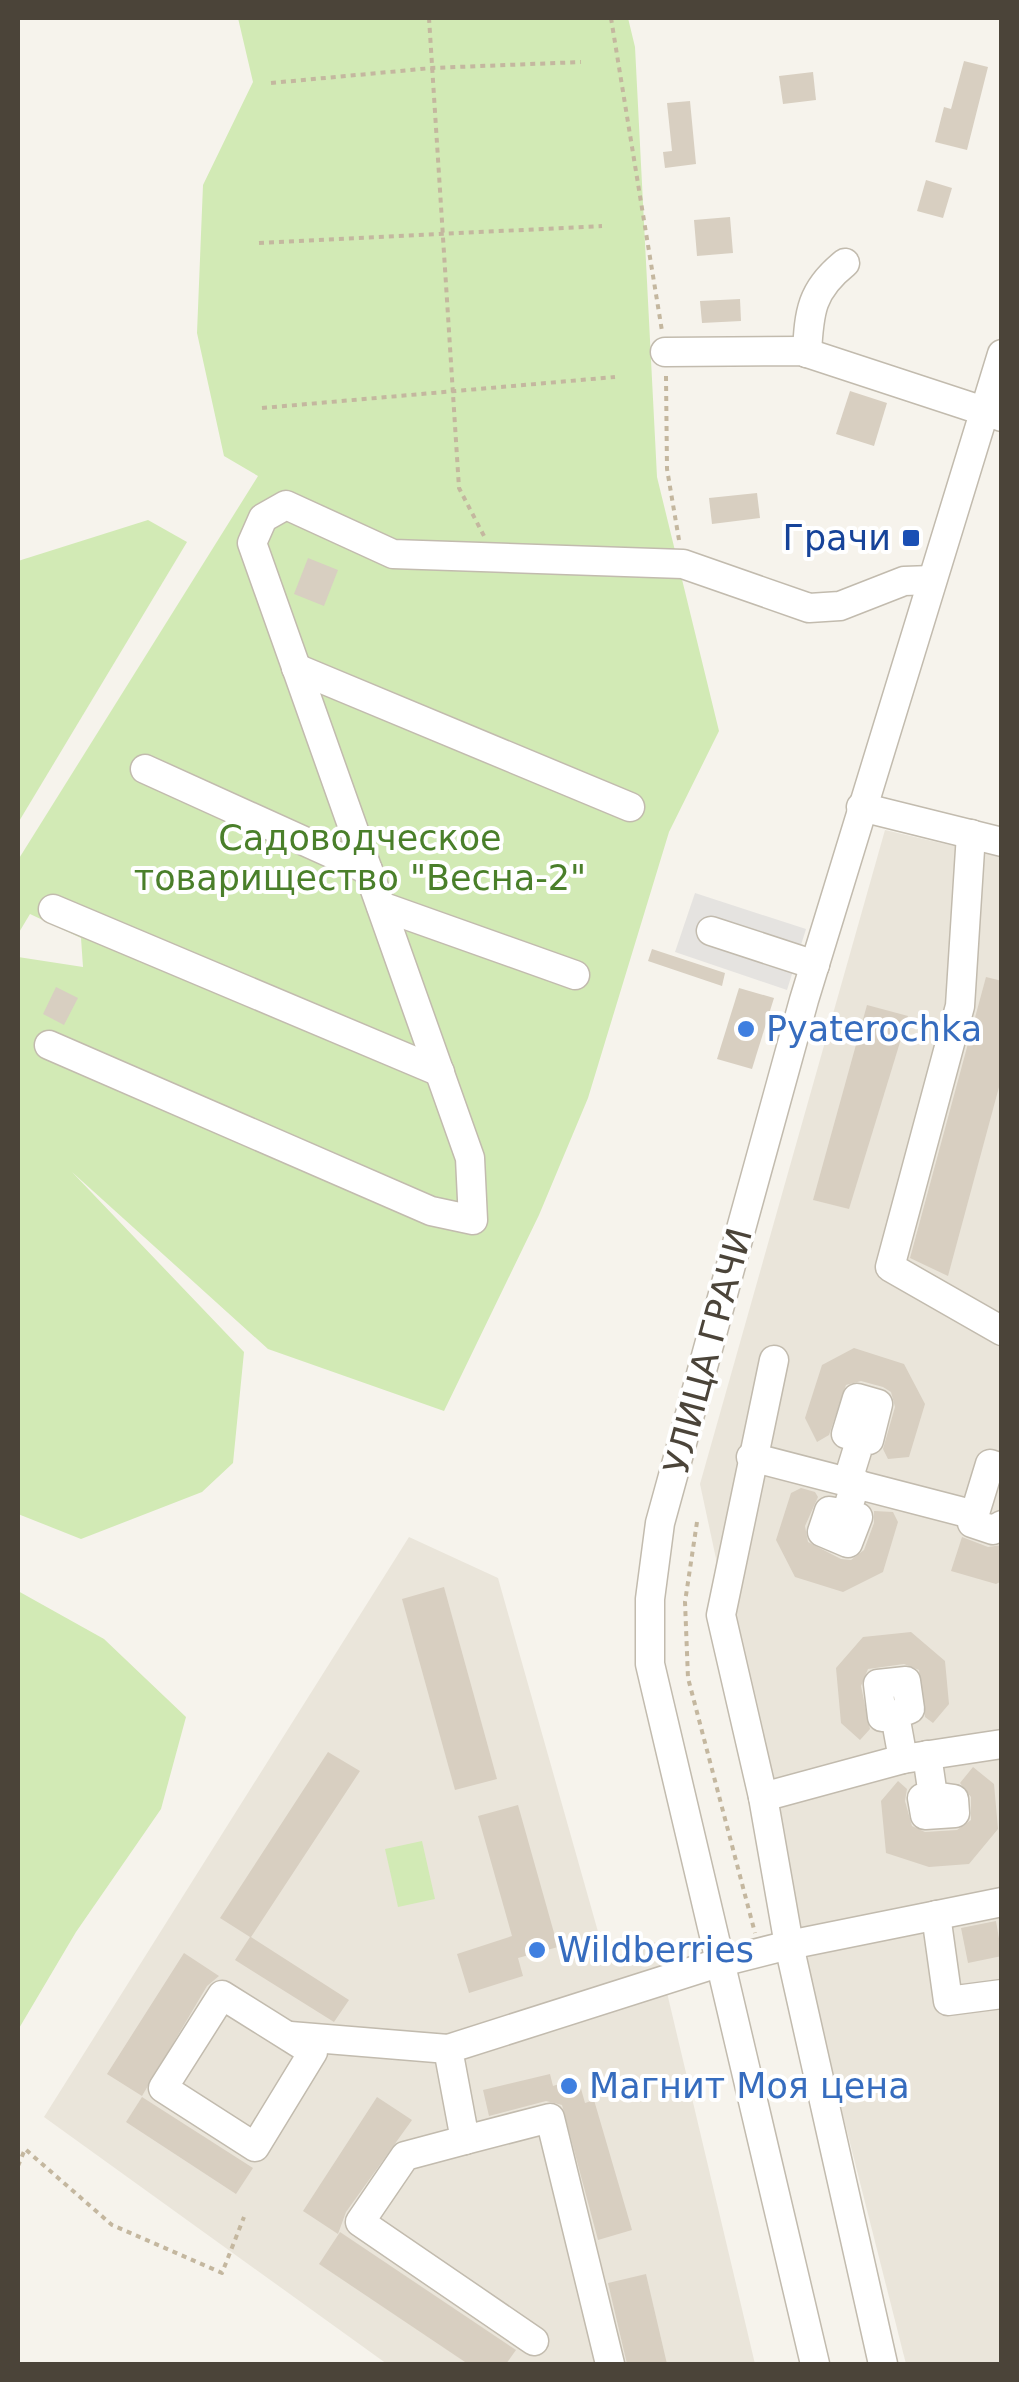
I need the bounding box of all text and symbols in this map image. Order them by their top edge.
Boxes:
place label: Грачи [783,518,891,558]
marker: Грачи [900,527,922,549]
park label: Садоводческое товарищество "Весна-2" [134,818,586,898]
place label: Pyaterochka [766,1009,982,1049]
marker: Pyaterochka [735,1018,757,1040]
street label: УЛИЦА ГРАЧИ [656,1224,760,1478]
place label: Wildberries [557,1930,754,1970]
marker: Wildberries [526,1939,548,1961]
place label: Магнит Моя цена [589,2066,910,2106]
marker: Магнит Моя цена [558,2075,580,2097]

